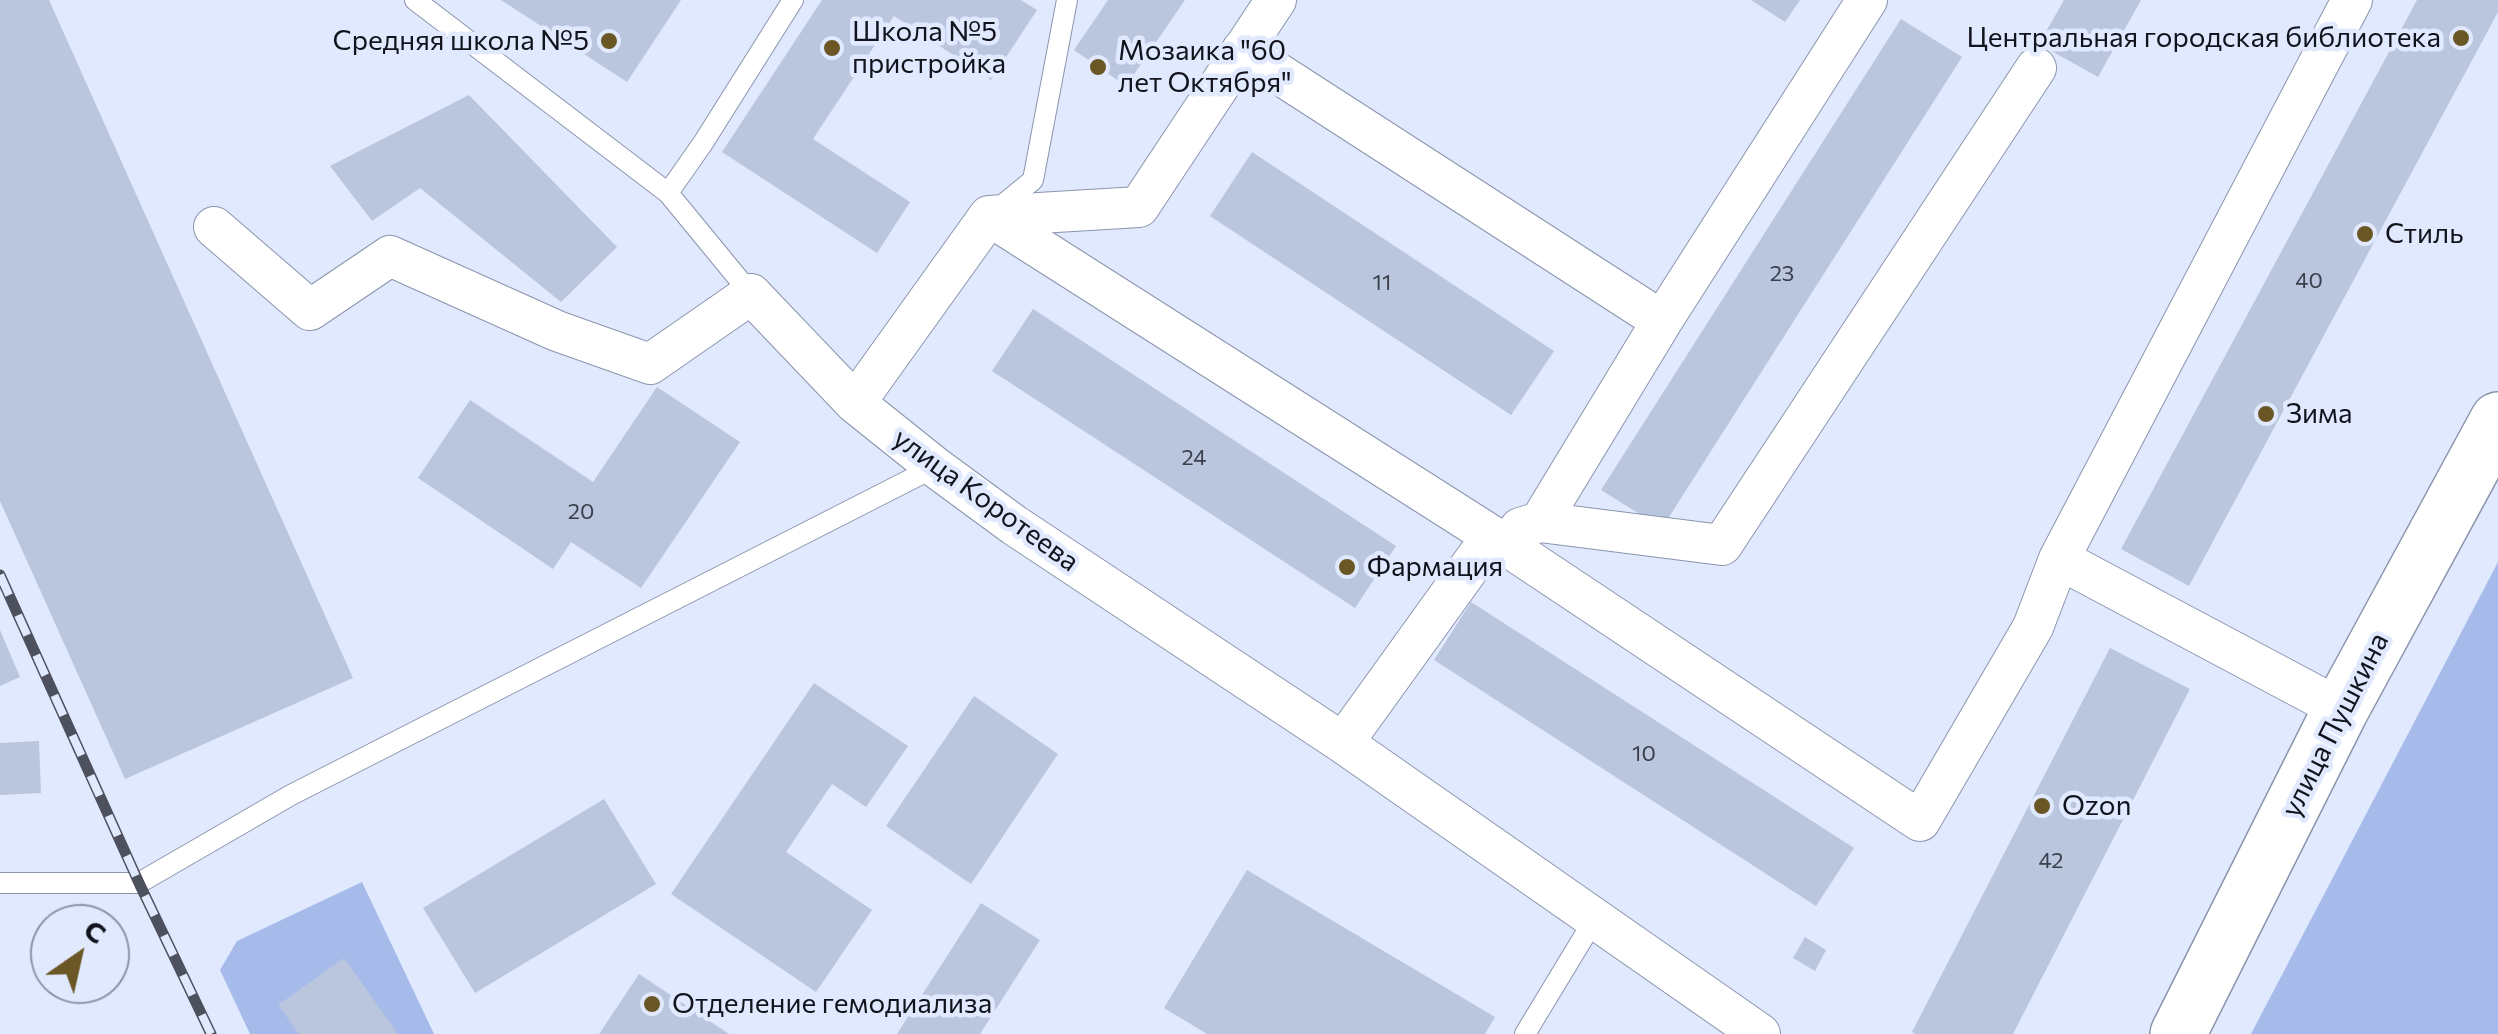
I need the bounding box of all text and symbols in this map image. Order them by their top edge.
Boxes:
place label: Школа №5 пристройка [852,15,1006,81]
place label: Центральная городская библиотека [1966,21,2441,55]
place label: Средняя школа №5 [332,24,589,58]
marker: Центральная городская библиотека [2450,27,2472,49]
marker: Средняя школа №5 [598,30,620,52]
place label: Мозаика "60 лет Октября" [1118,34,1292,100]
marker: Школа №5 пристройка [821,37,843,59]
marker: Мозаика "60 лет Октября" [1087,56,1109,78]
place label: Стиль [2385,217,2464,251]
marker: Стиль [2354,223,2376,245]
house number: 23 [1770,261,1794,287]
house number: 40 [2295,268,2323,294]
house number: 11 [1373,270,1391,296]
place label: Зима [2286,397,2353,431]
marker: Зима [2255,403,2277,425]
street label: улица Коротеева [887,421,1085,579]
house number: 24 [1181,445,1207,471]
house number: 20 [568,499,594,525]
place label: Фармация [1367,550,1503,584]
marker: Фармация [1336,556,1358,578]
street label: улица Пушкина [2274,627,2396,823]
house number: 10 [1632,741,1656,767]
place label: Ozon [2062,789,2132,823]
marker: Ozon [2031,795,2053,817]
house number: 42 [2038,848,2064,874]
north arrow [30,904,130,1004]
text: С [78,911,113,950]
place label: Отделение гемодиализа [672,987,992,1021]
marker: Отделение гемодиализа [641,993,663,1015]

